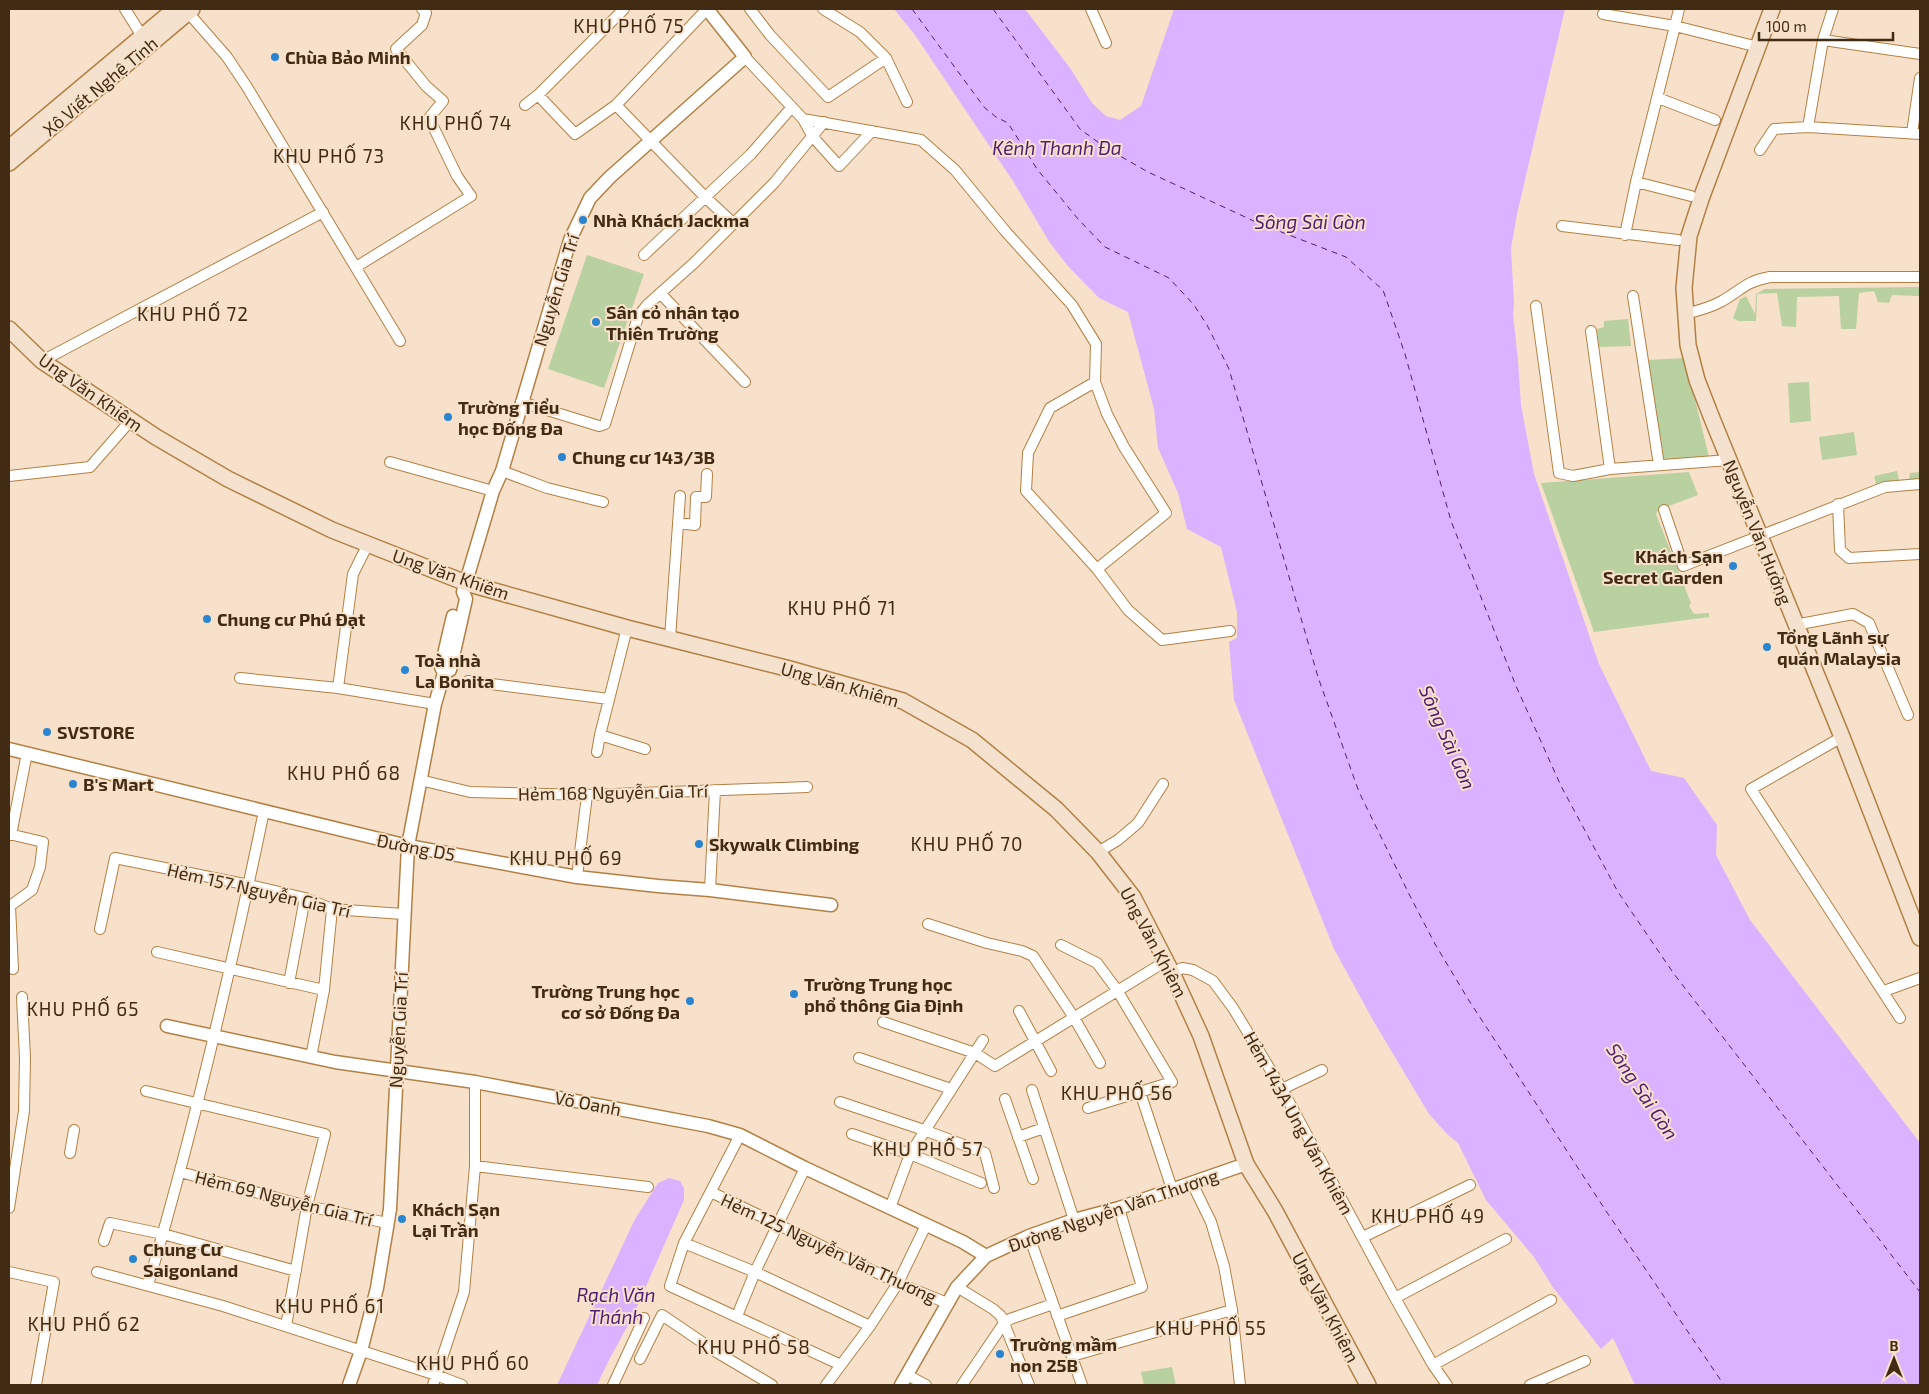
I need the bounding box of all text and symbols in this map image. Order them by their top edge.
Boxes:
scale bar [1759,10,1893,42]
district label: KHU PHỐ 75 [573,12,685,37]
text: 100 m [1766,17,1807,35]
street label: Xô Viết Nghệ Tĩnh [38,32,162,140]
place label: Chùa Bảo Minh [285,46,411,68]
marker: Chùa Bảo Minh [269,51,281,63]
district label: KHU PHỐ 74 [399,109,513,134]
water label: Kênh Thanh Đa [992,136,1122,159]
district label: KHU PHỐ 73 [273,142,385,167]
place label: Nhà Khách Jackma [593,209,749,231]
water label: Sông Sài Gòn [1254,210,1366,233]
marker: Nhà Khách Jackma [577,214,589,226]
street label: Nguyễn Gia Trí [528,231,584,349]
district label: KHU PHỐ 72 [137,300,249,325]
place label: Sân cỏ nhân tạo Thiên Trường [606,301,740,344]
marker: Sân cỏ nhân tạo Thiên Trường [590,316,602,328]
street label: Ung Văn Khiêm [35,348,147,436]
place label: Trường Tiểu học Đống Đa [458,396,563,439]
marker: Trường Tiểu học Đống Đa [442,411,454,423]
place label: Chung cư 143/3B [572,446,715,468]
marker: Chung cư 143/3B [556,451,568,463]
street label: Nguyễn Văn Hưởng [1719,456,1797,608]
street label: Ung Văn Khiêm [390,544,512,604]
place label: Khách Sạn Secret Garden [1603,545,1723,588]
marker: Khách Sạn Secret Garden [1727,560,1739,572]
district label: KHU PHỐ 71 [788,594,896,619]
place label: Chung cư Phú Đạt [217,608,366,630]
marker: Chung cư Phú Đạt [201,613,213,625]
place label: Tổng Lãnh sự quán Malaysia [1777,626,1901,669]
marker: Tổng Lãnh sự quán Malaysia [1761,641,1773,653]
place label: Toà nhà La Bonita [415,649,494,692]
street label: Ung Văn Khiêm [778,657,902,711]
marker: Toà nhà La Bonita [399,664,411,676]
water label: Sông Sài Gòn [1415,681,1481,793]
place label: SVSTORE [57,721,135,743]
marker: SVSTORE [41,726,53,738]
district label: KHU PHỐ 68 [287,759,401,784]
place label: B's Mart [83,773,154,795]
marker: B's Mart [67,778,79,790]
street label: Hẻm 168 Nguyễn Gia Trí [518,779,709,805]
street label: Đường D5 [375,829,457,865]
district label: KHU PHỐ 70 [911,830,1023,855]
place label: Skywalk Climbing [709,833,860,855]
marker: Skywalk Climbing [693,838,705,850]
district label: KHU PHỐ 69 [509,844,623,869]
street label: Hẻm 157 Nguyễn Gia Trí [165,858,353,922]
street label: Ung Văn Khiêm [1116,883,1192,1001]
street label: Nguyễn Gia Trí [384,971,412,1089]
place label: Trường Trung học phổ thông Gia Định [804,973,963,1016]
place label: Trường Trung học cơ sở Đống Đa [532,980,680,1023]
marker: Trường Trung học phổ thông Gia Định [788,988,800,1000]
district label: KHU PHỐ 65 [27,995,139,1020]
marker: Trường Trung học cơ sở Đống Đa [684,995,696,1007]
street label: Hẻm 143A Ung Văn Khiêm [1239,1027,1359,1219]
water label: Sông Sài Gòn [1602,1038,1684,1144]
district label: KHU PHỐ 56 [1061,1079,1173,1104]
street label: Võ Oanh [553,1086,623,1120]
district label: KHU PHỐ 57 [872,1135,984,1160]
street label: Đường Nguyễn Văn Thương [1005,1164,1221,1256]
street label: Hẻm 69 Nguyễn Gia Trí [193,1165,376,1231]
street label: Hẻm 125 Nguyễn Văn Thương [718,1188,940,1308]
place label: Khách Sạn Lại Trần [412,1198,500,1241]
district label: KHU PHỐ 49 [1371,1202,1485,1227]
marker: Khách Sạn Lại Trần [396,1213,408,1225]
place label: Chung Cư Saigonland [143,1238,238,1281]
street label: Ung Văn Khiêm [1288,1248,1364,1366]
marker: Chung Cư Saigonland [127,1253,139,1265]
water label: Rạch Văn Thánh [576,1283,656,1328]
district label: KHU PHỐ 61 [275,1292,385,1317]
district label: KHU PHỐ 62 [27,1310,141,1335]
district label: KHU PHỐ 55 [1155,1314,1267,1339]
district label: KHU PHỐ 58 [697,1333,811,1358]
place label: Trường mầm non 25B [1010,1333,1117,1376]
north arrow [1869,1334,1919,1384]
text: B [1890,1337,1899,1354]
marker: Trường mầm non 25B [994,1348,1006,1360]
district label: KHU PHỐ 60 [416,1349,530,1374]

